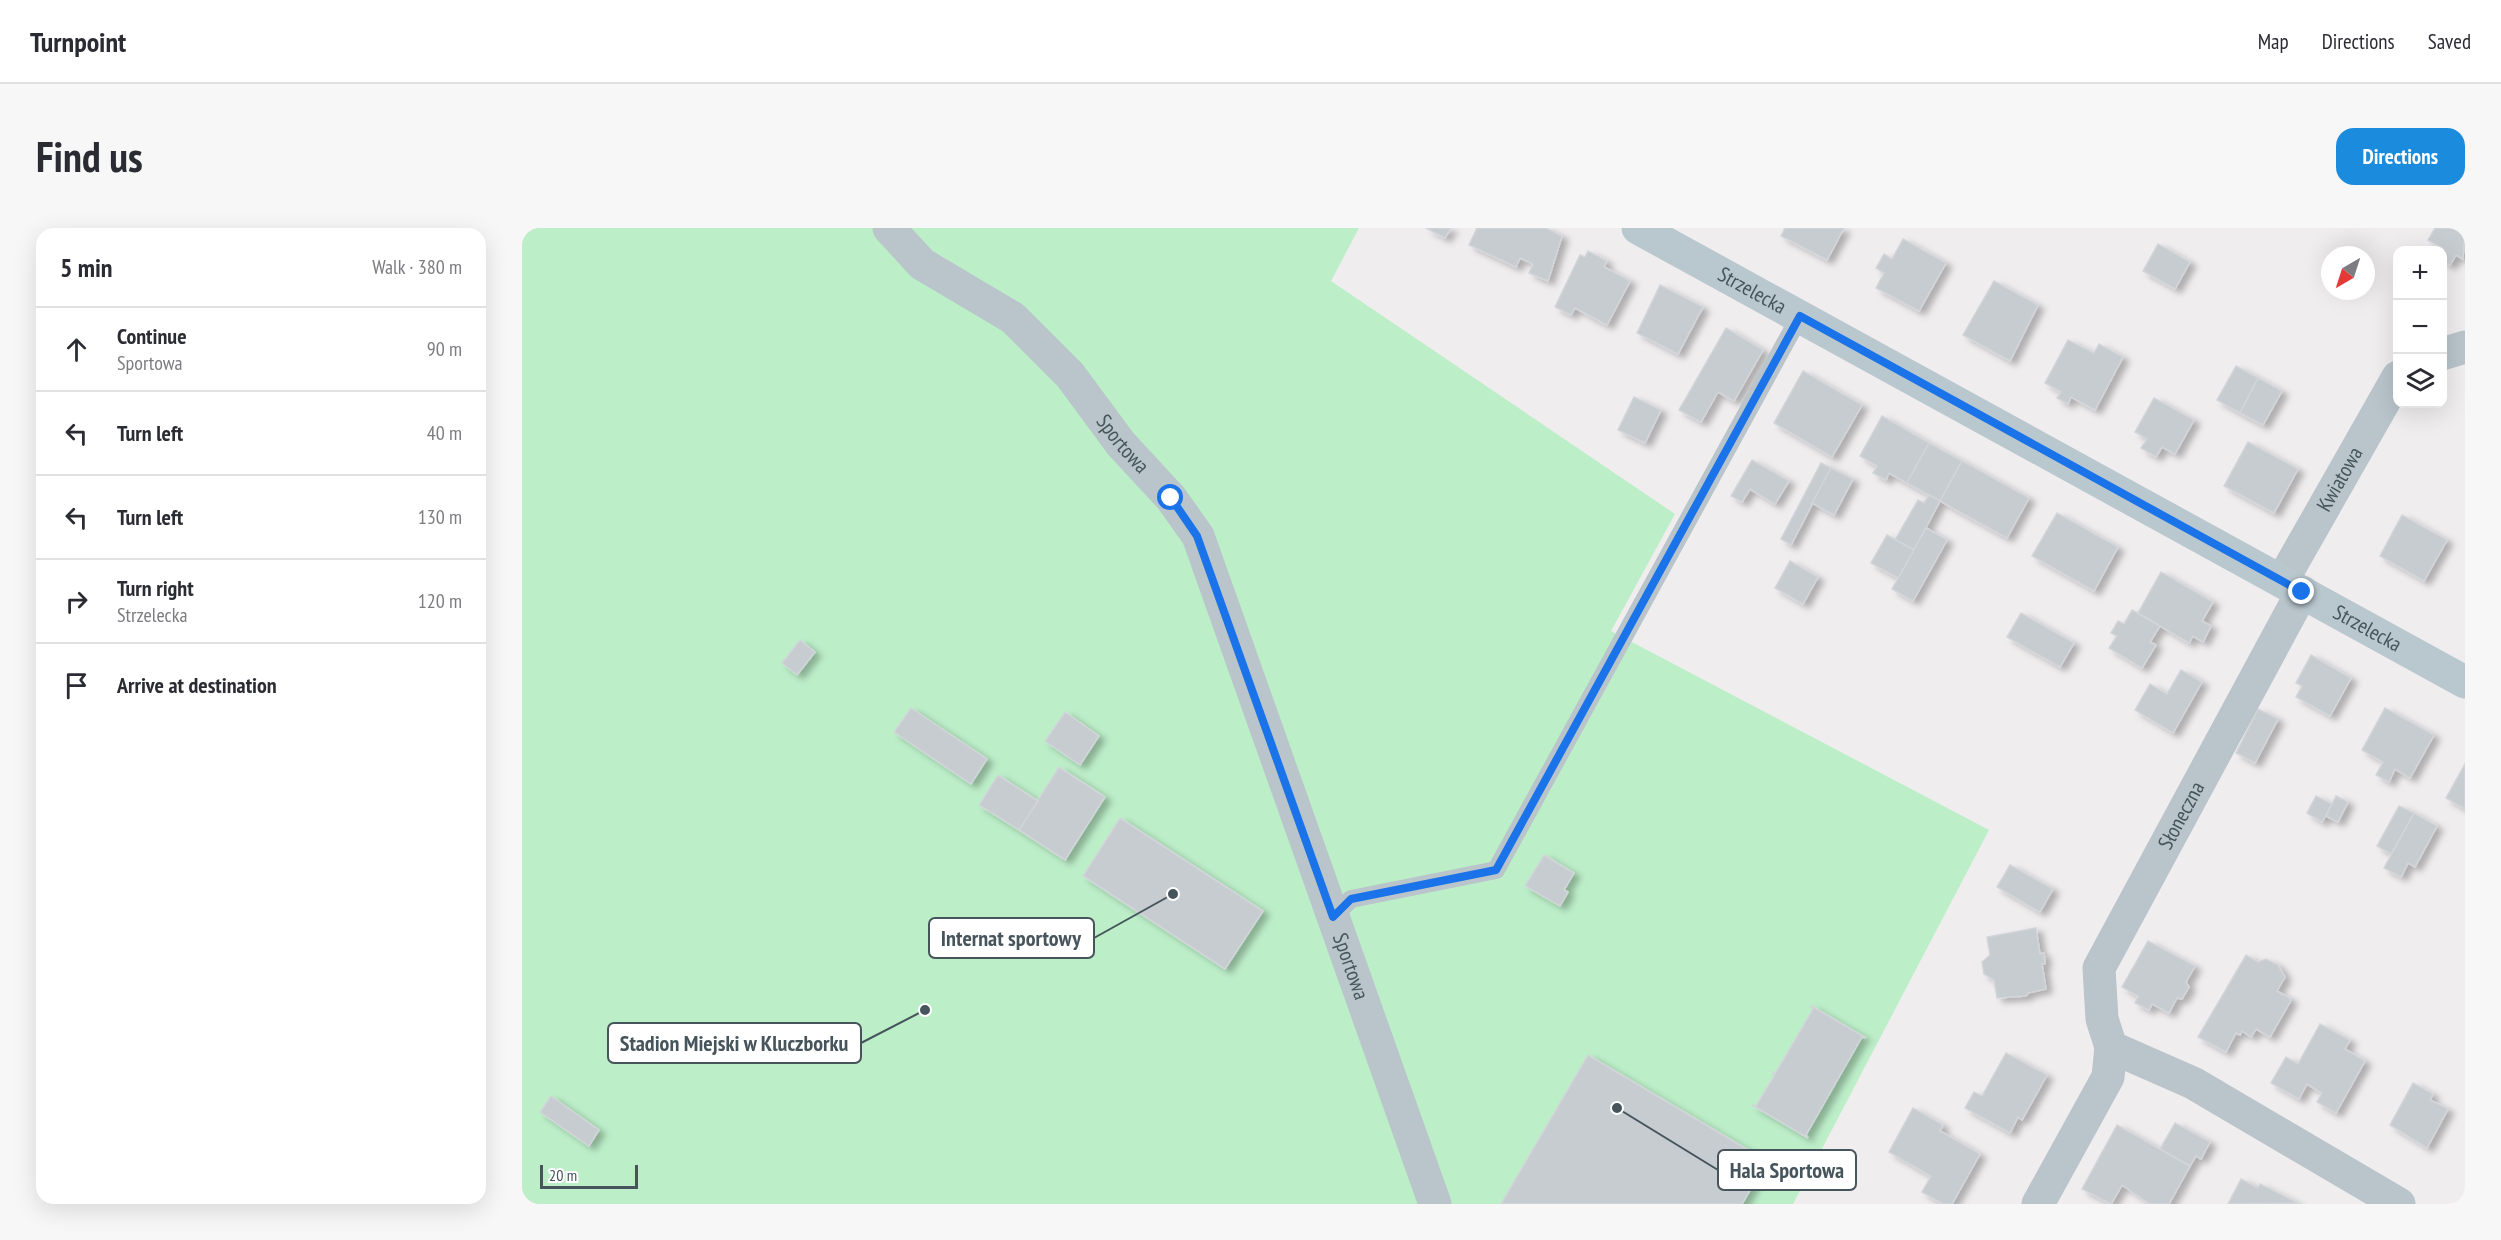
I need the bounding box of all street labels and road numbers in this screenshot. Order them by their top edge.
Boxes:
street label: Strzelecka [1713,260,1791,320]
street label: Sportowa [1091,409,1155,479]
street label: Kwiatowa [2310,442,2368,516]
street label: Strzelecka [2329,598,2407,658]
street label: Słoneczna [2152,777,2210,854]
street label: Sportowa [1327,929,1375,1003]

